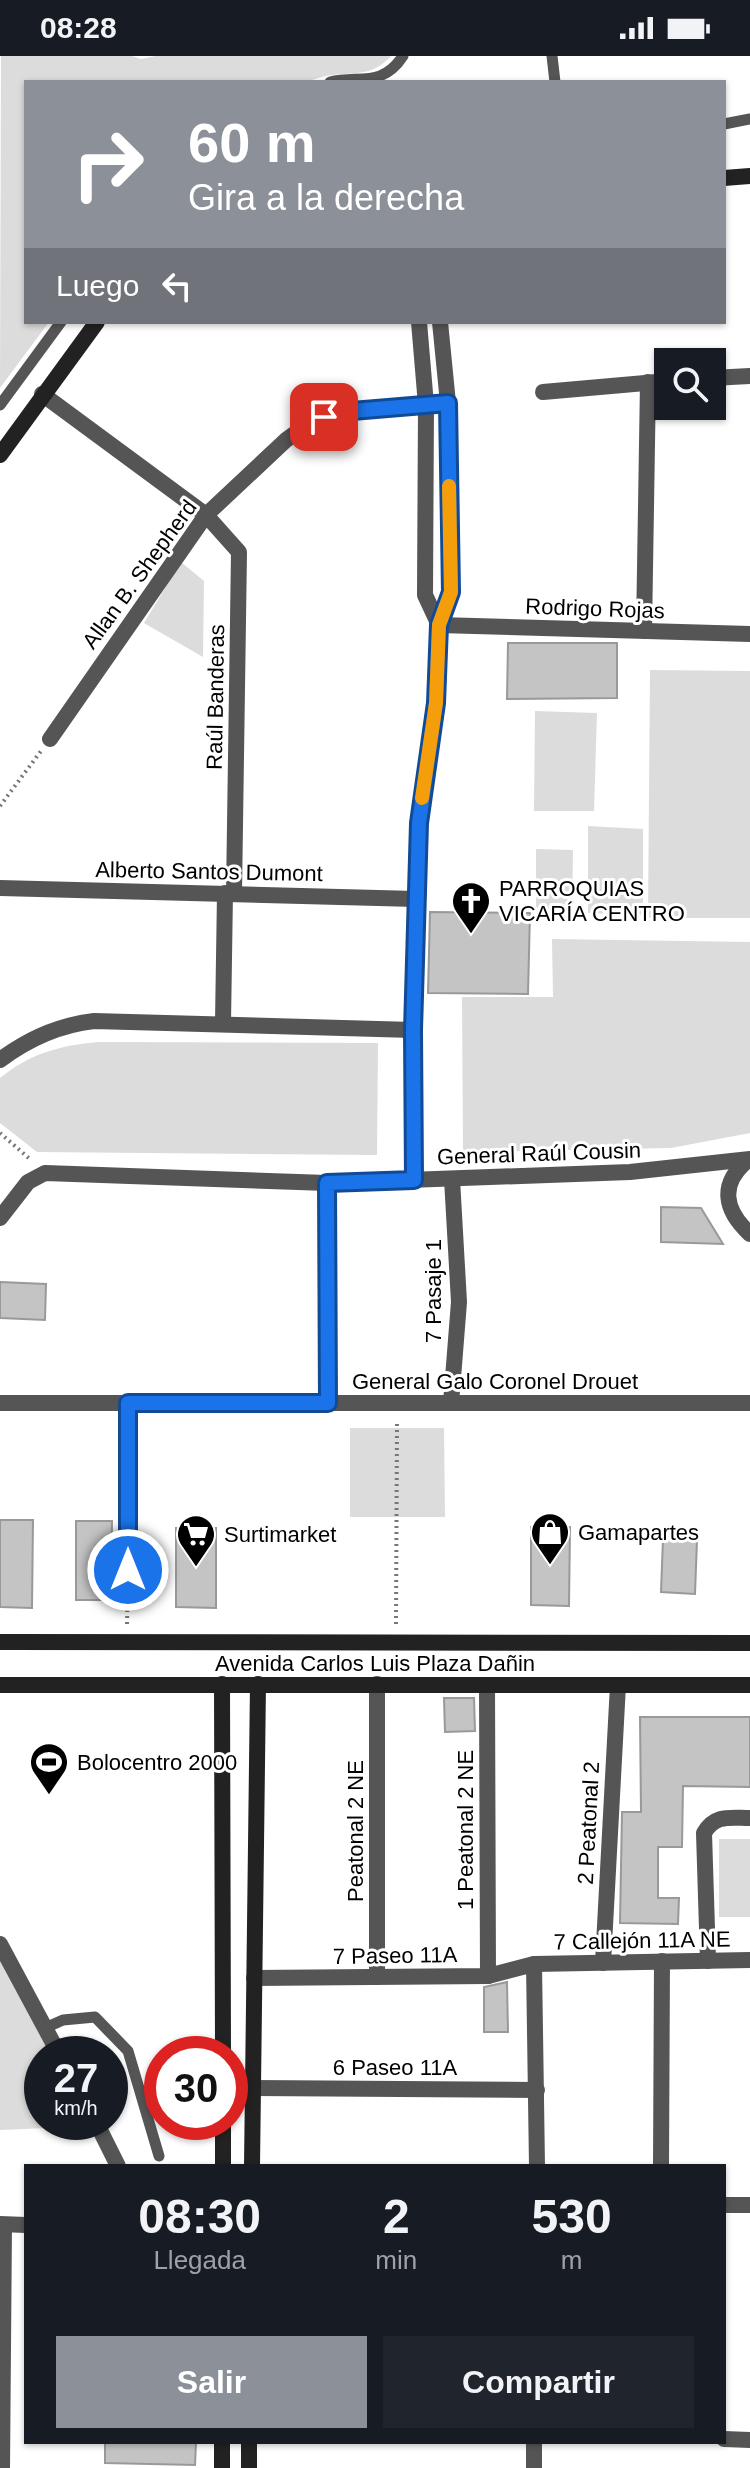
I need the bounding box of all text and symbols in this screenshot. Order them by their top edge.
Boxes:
text: 08:28 [40,11,117,44]
text: 60 m [188,111,316,174]
icon: right [56,112,160,216]
text: Gira a la derecha [188,177,464,218]
icon: left [155,264,199,308]
text: Luego [56,269,139,302]
map controls [654,348,726,420]
button: search [654,348,726,420]
pin [290,383,358,451]
icon: arrive [302,395,346,439]
street label: Allan B. Shepherd [77,495,202,653]
street label: Rodrigo Rojas [525,594,665,623]
street label: Raúl Banderas [202,624,229,770]
street label: Alberto Santos Dumont [95,857,323,886]
place label: PARROQUIAS VICARÍA CENTRO [499,876,685,926]
church icon: PARROQUIAS VICARÍA CENTRO [450,880,492,935]
street label: General Raúl Cousin [437,1137,642,1170]
street label: 7 Pasaje 1 [421,1239,446,1343]
street label: General Galo Coronel Drouet [352,1369,638,1394]
shop icon: Gamapartes [529,1511,571,1566]
supermarket icon: Surtimarket [175,1513,217,1568]
place label: Gamapartes [578,1520,699,1545]
place label: Surtimarket [224,1522,336,1547]
position arrow [86,1528,170,1612]
street label: Avenida Carlos Luis Plaza Dañin [215,1651,535,1676]
sports icon: Bolocentro 2000 [28,1741,70,1796]
place label: Bolocentro 2000 [77,1750,237,1775]
street label: 1 Peatonal 2 NE [453,1750,478,1910]
street label: Peatonal 2 NE [343,1760,368,1902]
street label: 2 Peatonal 2 [573,1761,604,1885]
street label: 7 Callejón 11A NE [553,1926,731,1955]
street label: 7 Paseo 11A [333,1942,458,1969]
speed limit sign: 30 [144,2036,248,2140]
street label: 6 Paseo 11A [333,2055,457,2080]
text: 27 [54,2056,98,2100]
text: km/h [54,2097,98,2119]
text: 08:30 [138,2190,261,2243]
text: 2 [383,2190,410,2243]
text: 530 [532,2190,612,2243]
text: Llegada [153,2245,246,2275]
text: min [375,2245,417,2275]
text: m [561,2245,582,2275]
button: Salir [56,2336,367,2428]
button: Compartir [383,2336,694,2428]

